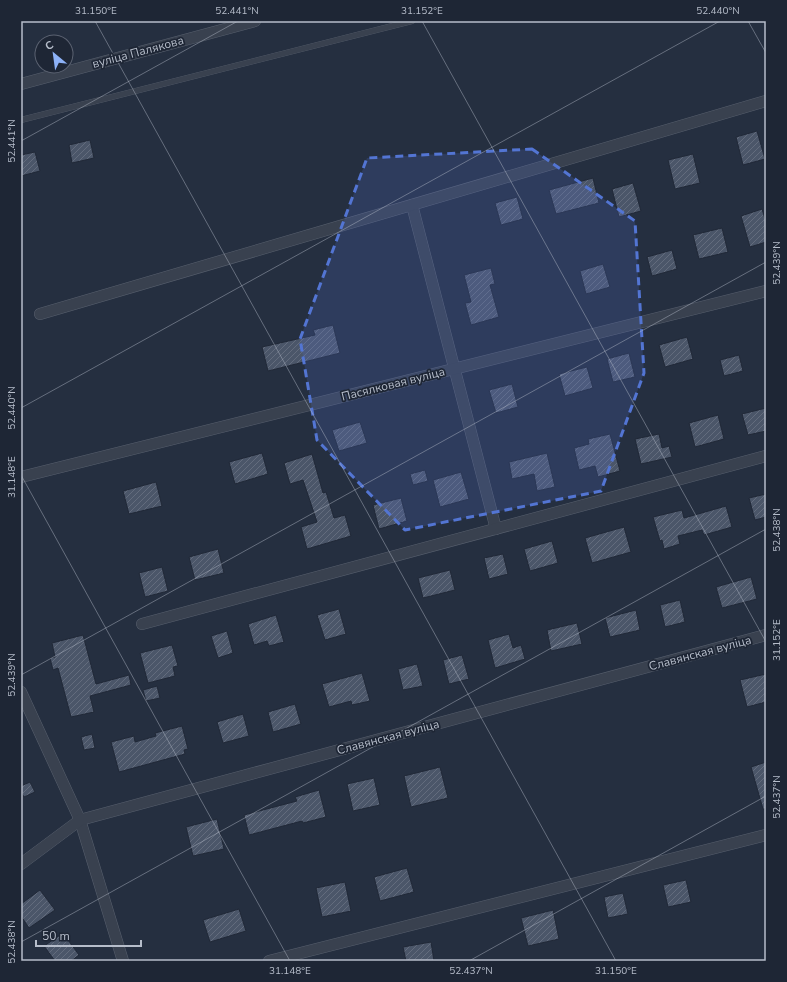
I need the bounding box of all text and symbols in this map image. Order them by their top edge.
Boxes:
text: 31.150°E [75,4,117,18]
text: 52.441°N [215,4,259,18]
text: 31.152°E [401,4,443,18]
text: 52.440°N [696,4,740,18]
street label: вуліца Палякова [91,32,185,72]
north arrow [34,34,74,74]
text: С [42,37,57,54]
text: 52.441°N [5,119,19,163]
text: 52.439°N [770,241,784,285]
street label: Пасялковая вуліца [340,363,446,405]
text: 52.440°N [5,386,19,430]
text: 31.148°E [5,456,19,498]
text: 52.438°N [770,508,784,552]
text: 31.152°E [770,619,784,661]
street label: Славянская вуліца [647,632,753,674]
text: 52.439°N [5,653,19,697]
street label: Славянская вуліца [335,716,441,758]
text: 52.437°N [770,775,784,819]
text: 52.438°N [5,920,19,964]
scale bar [36,922,141,948]
text: 50 m [42,928,70,944]
text: 31.148°E [269,964,311,978]
text: 52.437°N [449,964,493,978]
text: 31.150°E [595,964,637,978]

